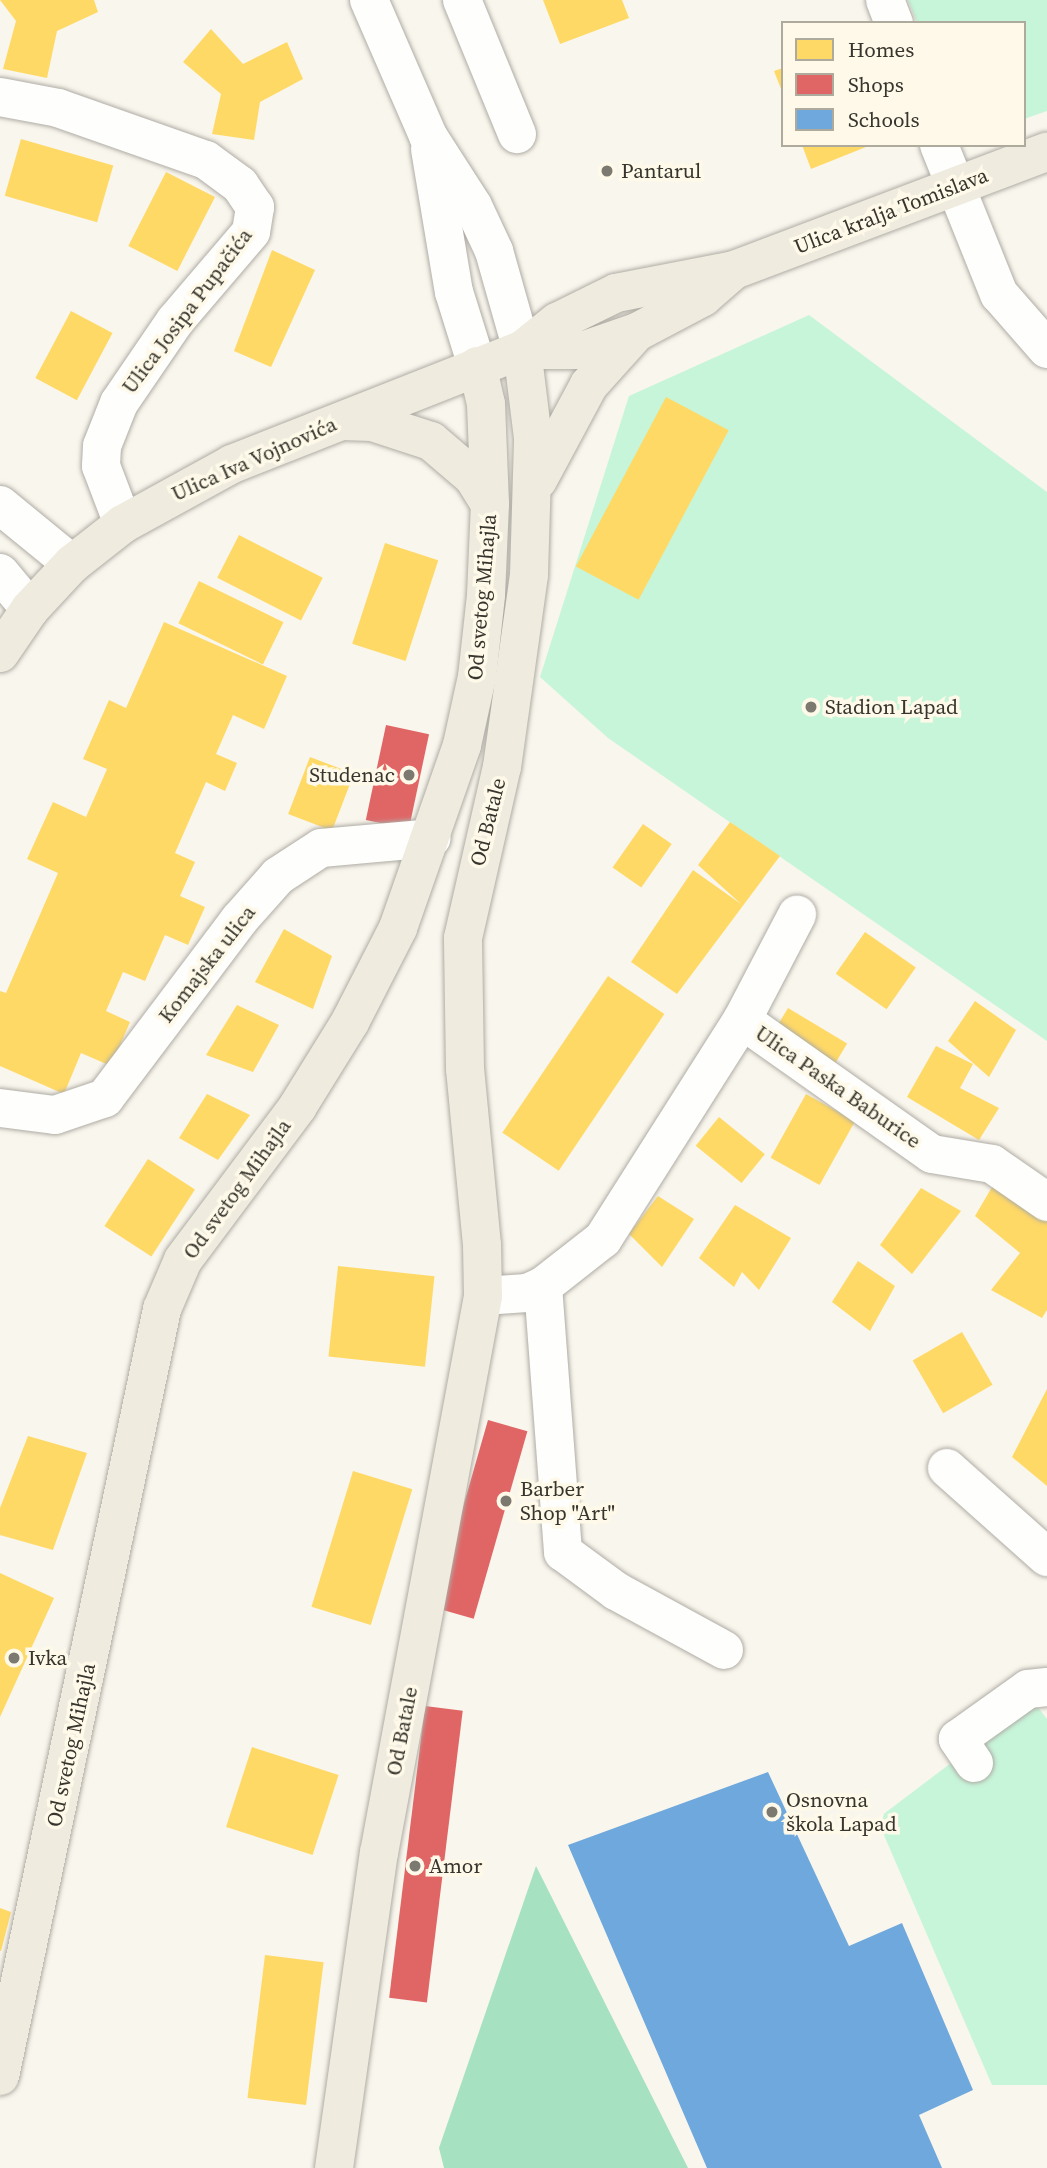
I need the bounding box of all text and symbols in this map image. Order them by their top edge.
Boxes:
legend [781,21,1026,147]
text: Homes [848,35,914,64]
text: Shops [848,70,904,99]
text: Schools [848,105,920,134]
place label: Pantarul [621,158,701,184]
street label: Ulica kralja Tomislava [790,162,992,260]
marker: Pantarul [599,163,615,179]
street label: Ulica Josipa Pupačića [117,223,257,399]
street label: Ulica Iva Vojnovića [167,411,341,507]
street label: Od svetog Mihajla [462,513,502,681]
place label: Stadion Lapad [825,694,958,720]
marker: Stadion Lapad [803,699,819,715]
place label: Studenac [309,762,395,788]
marker: Studenac [401,767,417,783]
street label: Od Batale [465,775,511,869]
street label: Komajska ulica [153,900,261,1028]
street label: Ulica Paska Baburice [750,1020,926,1154]
street label: Od svetog Mihajla [178,1114,296,1264]
place label: Barber Shop "Art" [520,1476,615,1526]
marker: Barber Shop "Art" [498,1493,514,1509]
place label: Ivka [28,1645,67,1671]
marker: Ivka [6,1650,22,1666]
street label: Od svetog Mihajla [41,1661,101,1829]
street label: Od Batale [381,1684,423,1778]
place label: Osnovna škola Lapad [786,1787,897,1837]
marker: Osnovna škola Lapad [764,1804,780,1820]
place label: Amor [429,1853,482,1879]
marker: Amor [407,1858,423,1874]

